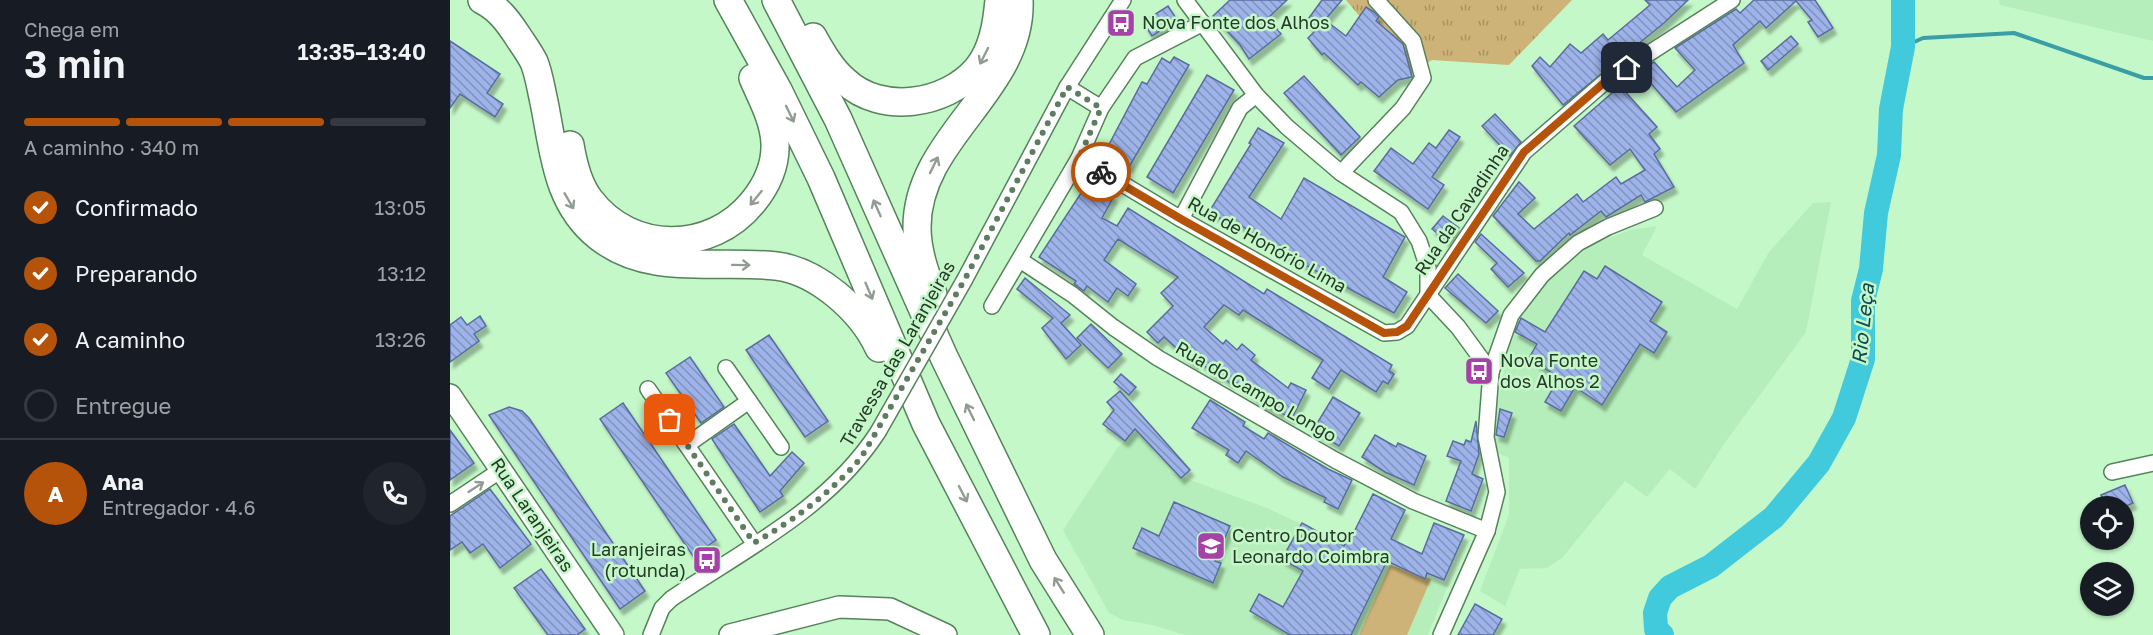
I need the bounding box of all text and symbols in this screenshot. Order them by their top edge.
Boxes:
bus stop icon: Nova Fonte dos Alhos [1105,7,1137,39]
place label: Nova Fonte dos Alhos [1142,11,1329,33]
text: Chega em [24,17,119,41]
text: 13:35–13:40 [298,38,426,65]
text: 3 min [24,40,126,87]
pin [1601,42,1652,93]
one-way arrow [978,46,990,64]
icon: home [1610,51,1643,84]
one-way arrow [784,104,796,122]
text: A caminho · 340 m [24,135,199,159]
street label: Rua da Cavadinha [1409,140,1513,279]
courier [1071,142,1131,202]
one-way arrow [928,156,940,174]
icon: bike [1085,156,1118,189]
one-way arrow [749,190,763,205]
icon: check [24,191,57,224]
street label: Rua de Honório Lima [1184,191,1351,297]
one-way arrow [563,192,575,209]
text: Confirmado [75,194,198,221]
text: 13:05 [375,195,426,219]
one-way arrow [871,199,882,218]
icon: check [24,257,57,290]
street label: Travessa das Laranjeiras [835,257,959,450]
text: Preparando [75,260,198,287]
one-way arrow [731,260,751,271]
text: 13:12 [377,261,426,285]
one-way arrow [864,282,876,300]
water label: Rio Leça [1846,282,1879,366]
icon: check [24,323,57,356]
text: A caminho [75,326,185,353]
text: 13:26 [375,327,426,351]
street label: Rua do Campo Longo [1172,336,1341,446]
place label: Nova Fonte dos Alhos 2 [1500,349,1600,392]
bus stop icon: Nova Fonte dos Alhos 2 [1463,355,1495,387]
text: Entregue [75,392,171,419]
pin [644,394,695,445]
icon: bag [653,403,686,436]
one-way arrow [964,403,976,421]
street label: Rua Laranjeiras [487,453,579,576]
button: phone [363,462,426,525]
text: Ana [102,468,144,495]
text: A [48,480,63,507]
one-way arrow [467,481,483,493]
one-way arrow [958,485,969,503]
text: Entregador · 4.6 [102,495,256,519]
map controls [2080,496,2134,616]
button: locate [2080,496,2134,550]
place label: Centro Doutor Leonardo Coimbra [1232,524,1390,567]
school or university icon: Centro Doutor Leonardo Coimbra [1195,530,1227,562]
place label: Laranjeiras (rotunda) [591,538,686,581]
bus stop icon: Laranjeiras (rotunda) [691,544,723,576]
button: layers [2080,562,2134,616]
one-way arrow [1052,577,1065,594]

